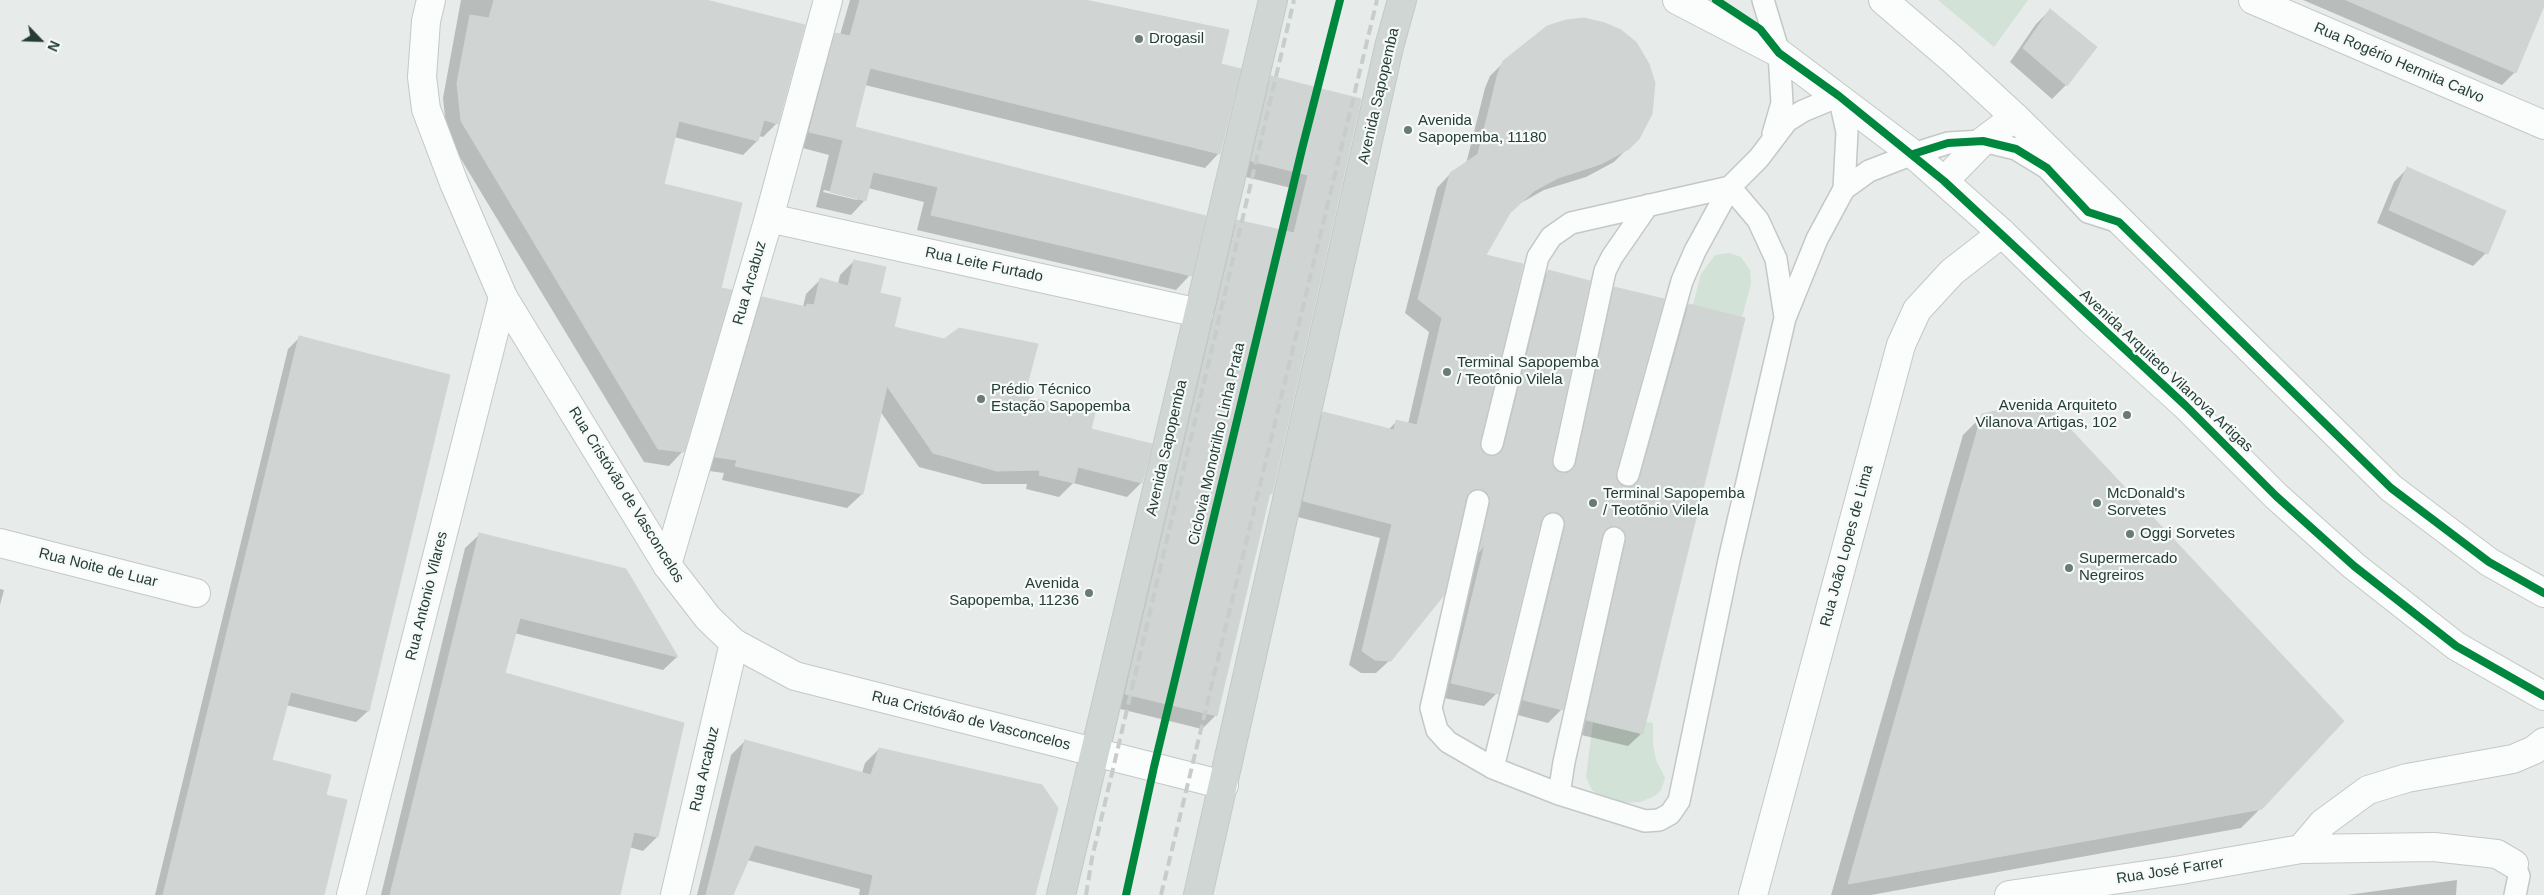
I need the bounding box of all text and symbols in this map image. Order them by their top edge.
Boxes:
north arrow [15,15,65,65]
street label: Rua Rogério Hermita Calvo [2311,19,2487,107]
street label: Avenida Sapopemba [1355,26,1403,166]
place label: Drogasil [1149,30,1204,48]
marker: Drogasil [1133,33,1145,45]
text: N [44,38,63,54]
place label: Avenida Sapopemba, 11180 [1418,112,1547,147]
marker: Avenida Sapopemba, 11180 [1402,124,1414,136]
street label: Rua Arcabuz [729,239,771,327]
street label: Rua Leite Furtado [923,244,1045,286]
street label: Avenida Arquiteto Vilanova Artigas [2076,286,2256,456]
street label: Ciclovia Monotrilho Linha Prata [1185,341,1249,547]
place label: Terminal Sapopemba / Teotônio Vilela [1457,354,1599,389]
marker: Terminal Sapopemba / Teotônio Vilela [1441,366,1453,378]
street label: Avenida Sapopemba [1143,378,1191,518]
place label: Prédio Técnico Estação Sapopemba [991,381,1130,416]
marker: Prédio Técnico Estação Sapopemba [975,393,987,405]
place label: Avenida Arquiteto Vilanova Artigas, 102 [1976,397,2117,432]
street label: Rua Cristóvão de Vasconcelos [564,404,688,586]
marker: Avenida Arquiteto Vilanova Artigas, 102 [2121,409,2133,421]
street label: Rua João Lopes de Lima [1817,463,1877,629]
place label: Terminal Sapopemba / Teotõnio Vilela [1603,485,1745,520]
place label: McDonald's Sorvetes [2107,485,2185,520]
marker: Terminal Sapopemba / Teotõnio Vilela [1587,497,1599,509]
marker: McDonald's Sorvetes [2091,497,2103,509]
place label: Oggi Sorvetes [2140,525,2235,543]
marker: Oggi Sorvetes [2124,528,2136,540]
street label: Rua Antonio Vilares [402,530,452,662]
street label: Rua Noite de Luar [37,545,159,591]
place label: Supermercado Negreiros [2079,550,2177,585]
marker: Supermercado Negreiros [2063,562,2075,574]
place label: Avenida Sapopemba, 11236 [949,575,1079,610]
marker: Avenida Sapopemba, 11236 [1083,587,1095,599]
street label: Rua Cristóvão de Vasconcelos [870,688,1072,754]
street label: Rua Arcabuz [686,725,724,813]
street label: Rua José Farrer [2115,854,2225,888]

